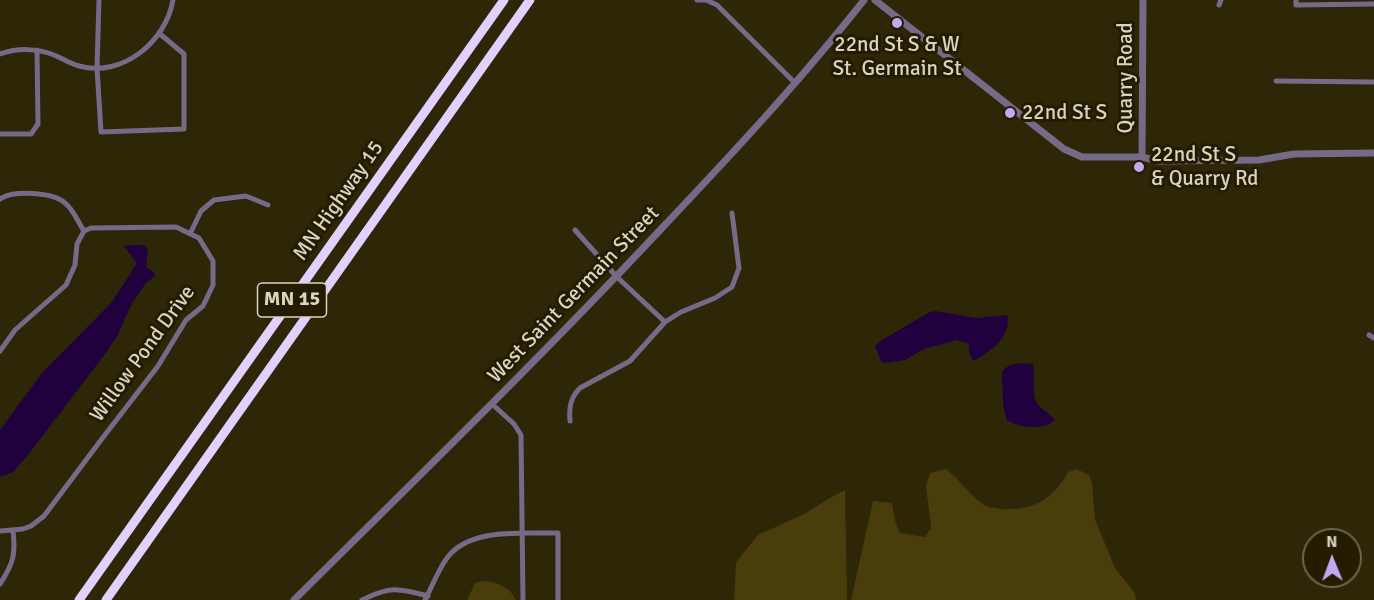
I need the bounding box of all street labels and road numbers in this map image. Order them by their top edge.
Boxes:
street label: Quarry Road [1113,22,1139,134]
street label: MN Highway 15 [288,136,390,266]
street label: West Saint Germain Street [483,201,665,389]
street label: Willow Pond Drive [85,281,201,427]
road number: MN 15 [258,283,326,317]

